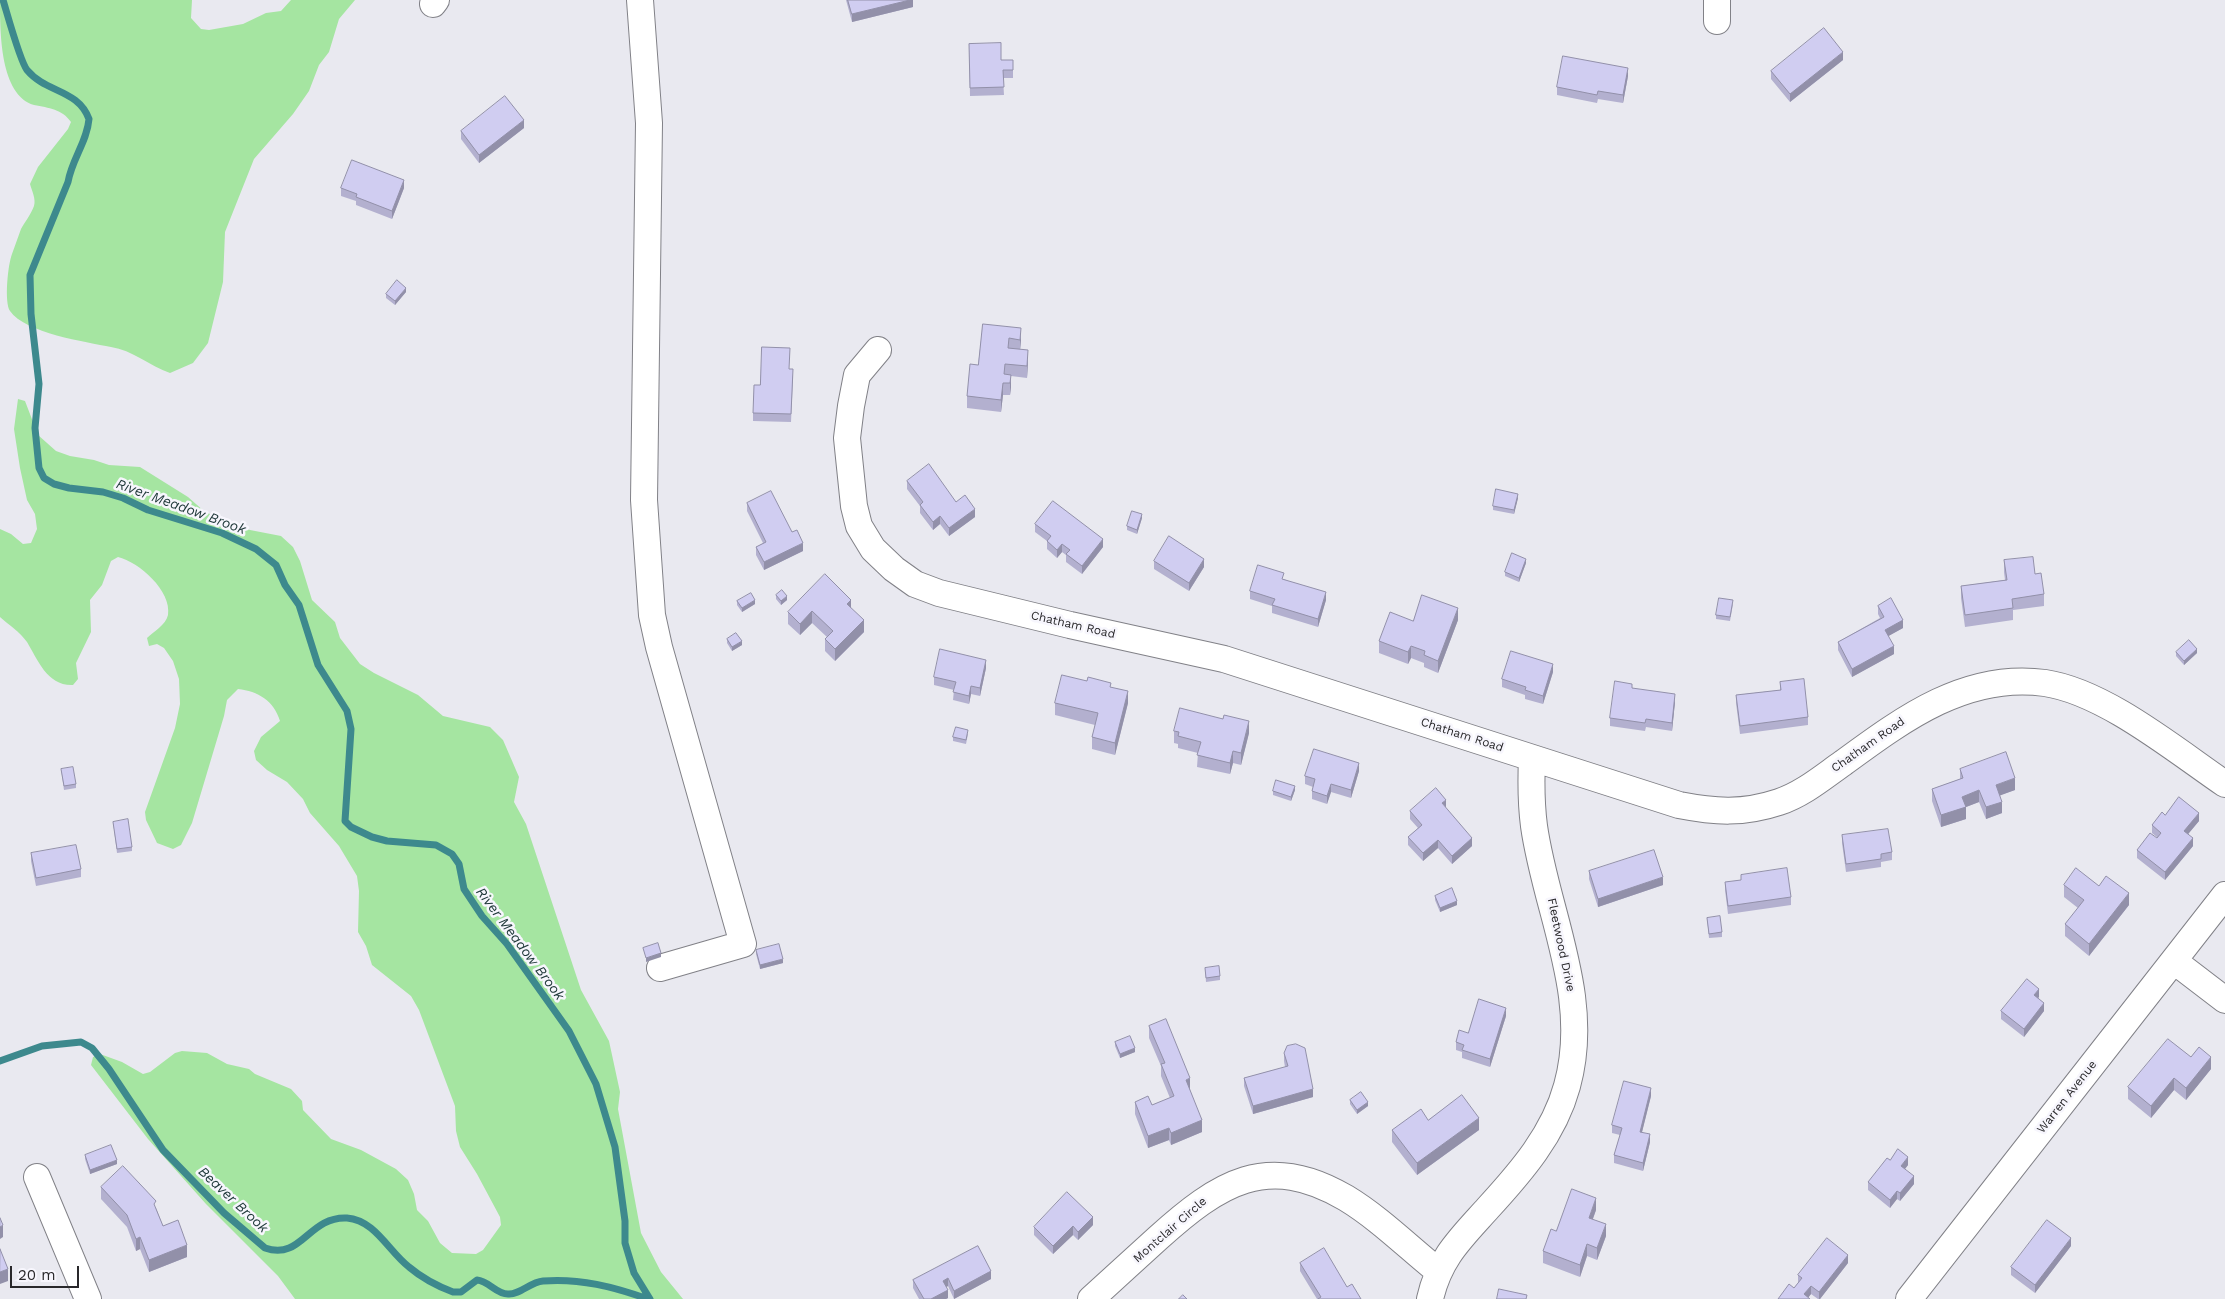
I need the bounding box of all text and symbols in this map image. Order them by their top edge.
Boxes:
water label: River Meadow Brook [114,476,248,538]
street label: Chatham Road [1029,608,1117,642]
street label: Chatham Road [1829,714,1907,776]
street label: Chatham Road [1419,715,1505,755]
water label: River Meadow Brook [472,884,568,1004]
street label: Fleetwood Drive [1544,897,1578,993]
street label: Warren Avenue [2034,1058,2100,1136]
water label: Beaver Brook [195,1163,271,1237]
street label: Montclair Circle [1130,1194,1210,1266]
scale bar [12,1256,81,1288]
text: 20 m [18,1266,56,1284]

